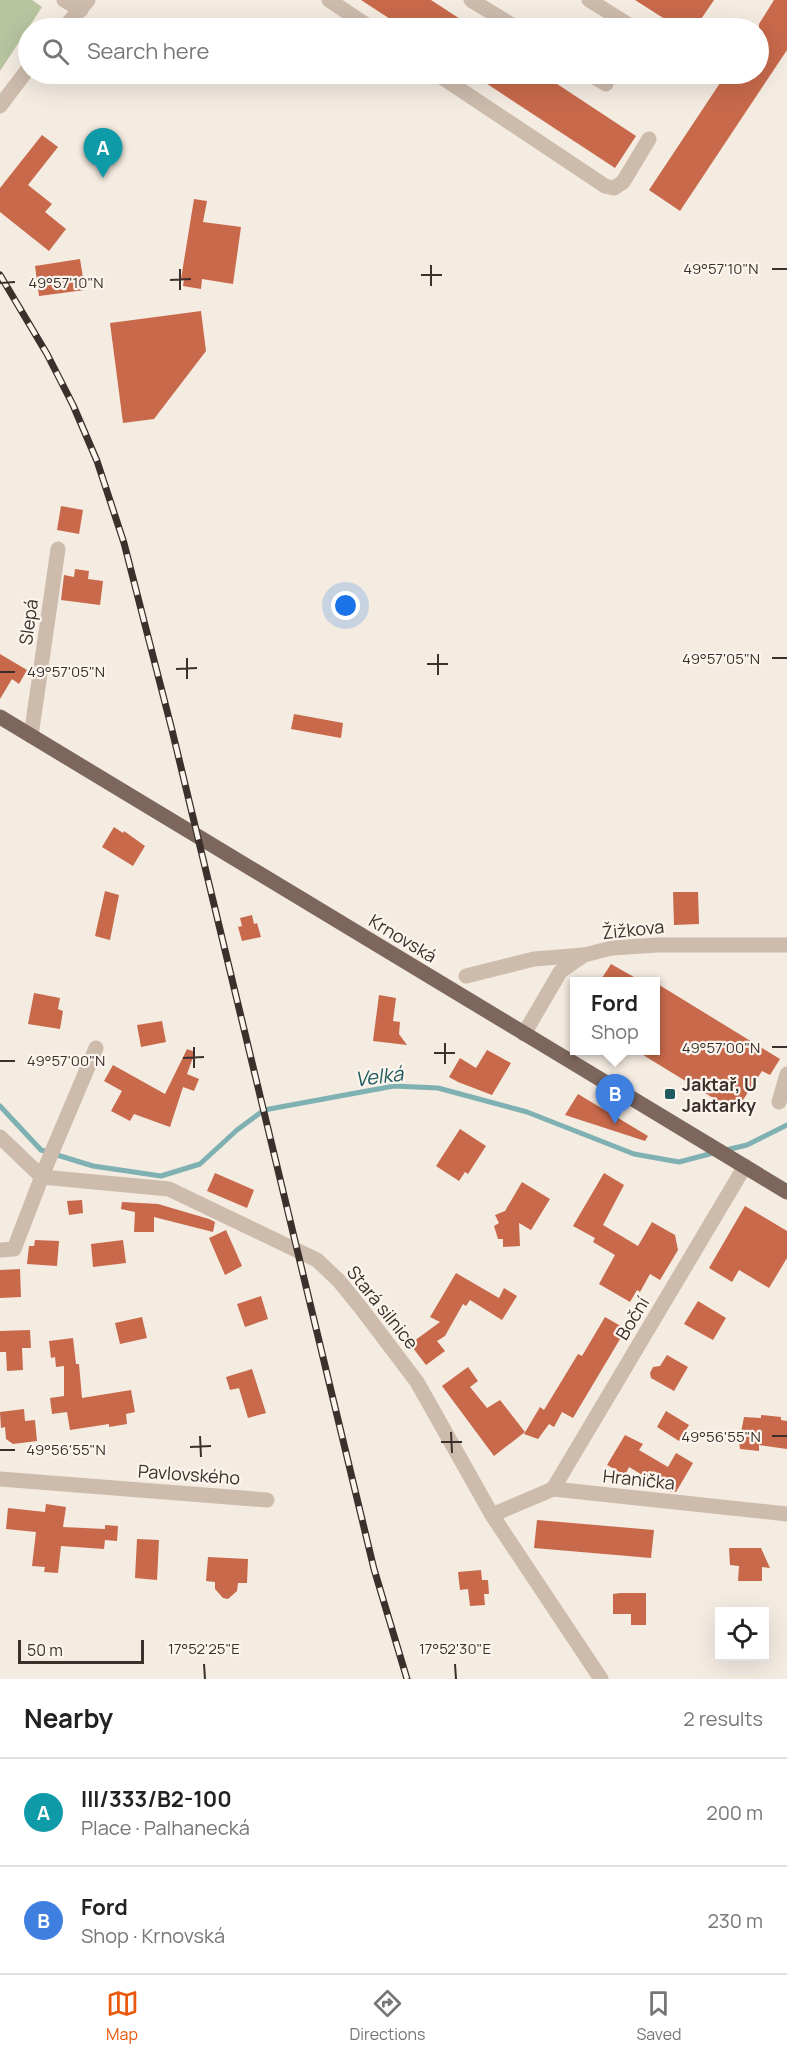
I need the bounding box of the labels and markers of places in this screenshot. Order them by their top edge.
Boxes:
pin: A [84,128,122,178]
place label: Jaktař, U Jaktarky [682,1072,757,1117]
pin: B [596,1074,634,1124]
marker: Jaktař, U Jaktarky [663,1087,677,1101]

